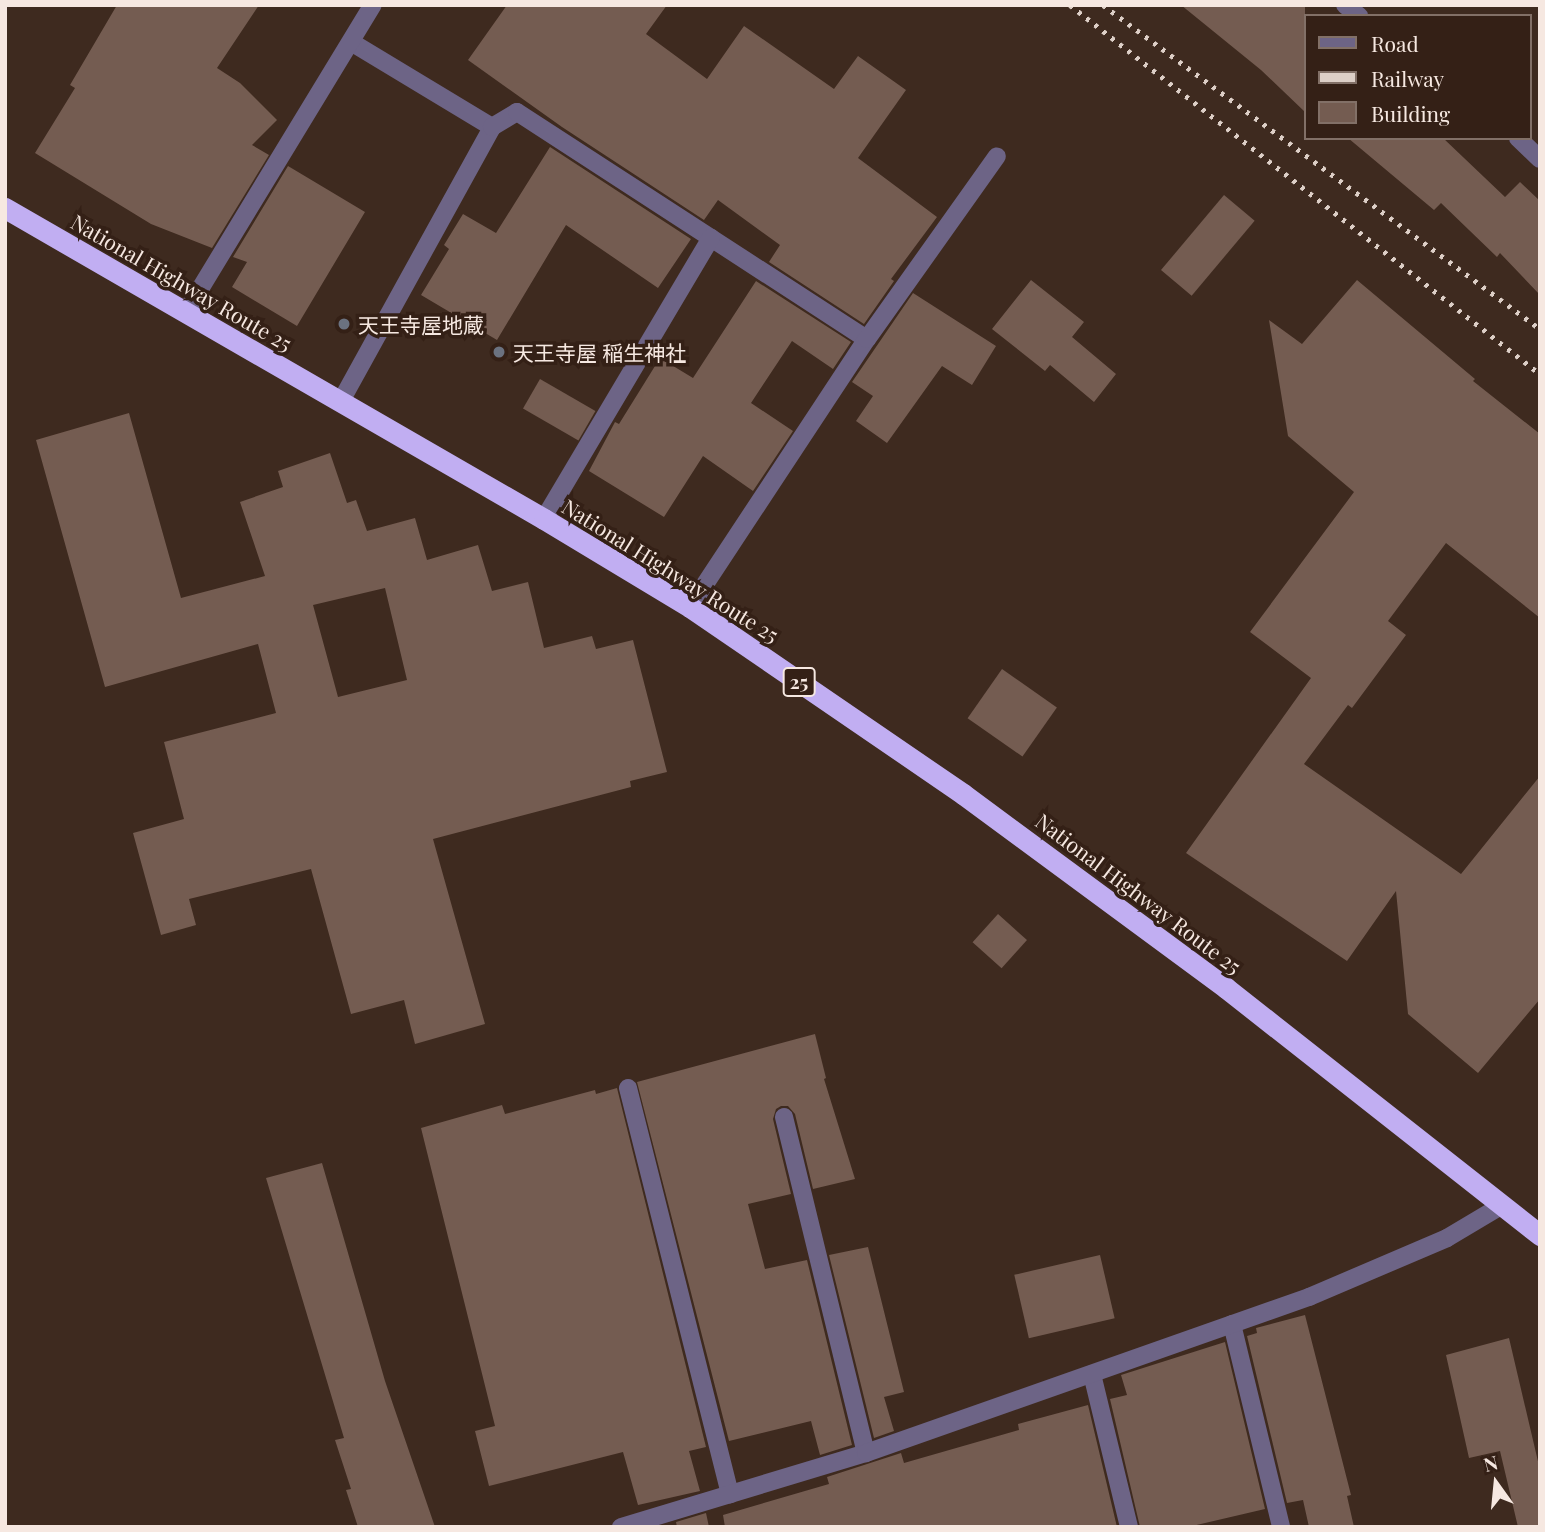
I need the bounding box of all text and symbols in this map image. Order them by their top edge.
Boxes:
legend [1304,14,1531,140]
text: Road [1371,29,1419,57]
text: Railway [1371,64,1444,92]
text: Building [1371,99,1450,127]
street label: National Highway Route 25 [67,208,297,356]
place label: 天王寺屋地蔵 [358,311,484,337]
marker: 天王寺屋地蔵 [336,316,352,332]
place label: 天王寺屋 稲生神社 [513,339,686,365]
marker: 天王寺屋 稲生神社 [491,344,507,360]
street label: National Highway Route 25 [558,493,784,647]
road number: 25 [782,666,816,698]
street label: National Highway Route 25 [1031,807,1247,979]
north arrow [1461,1448,1531,1518]
text: N [1481,1448,1501,1477]

